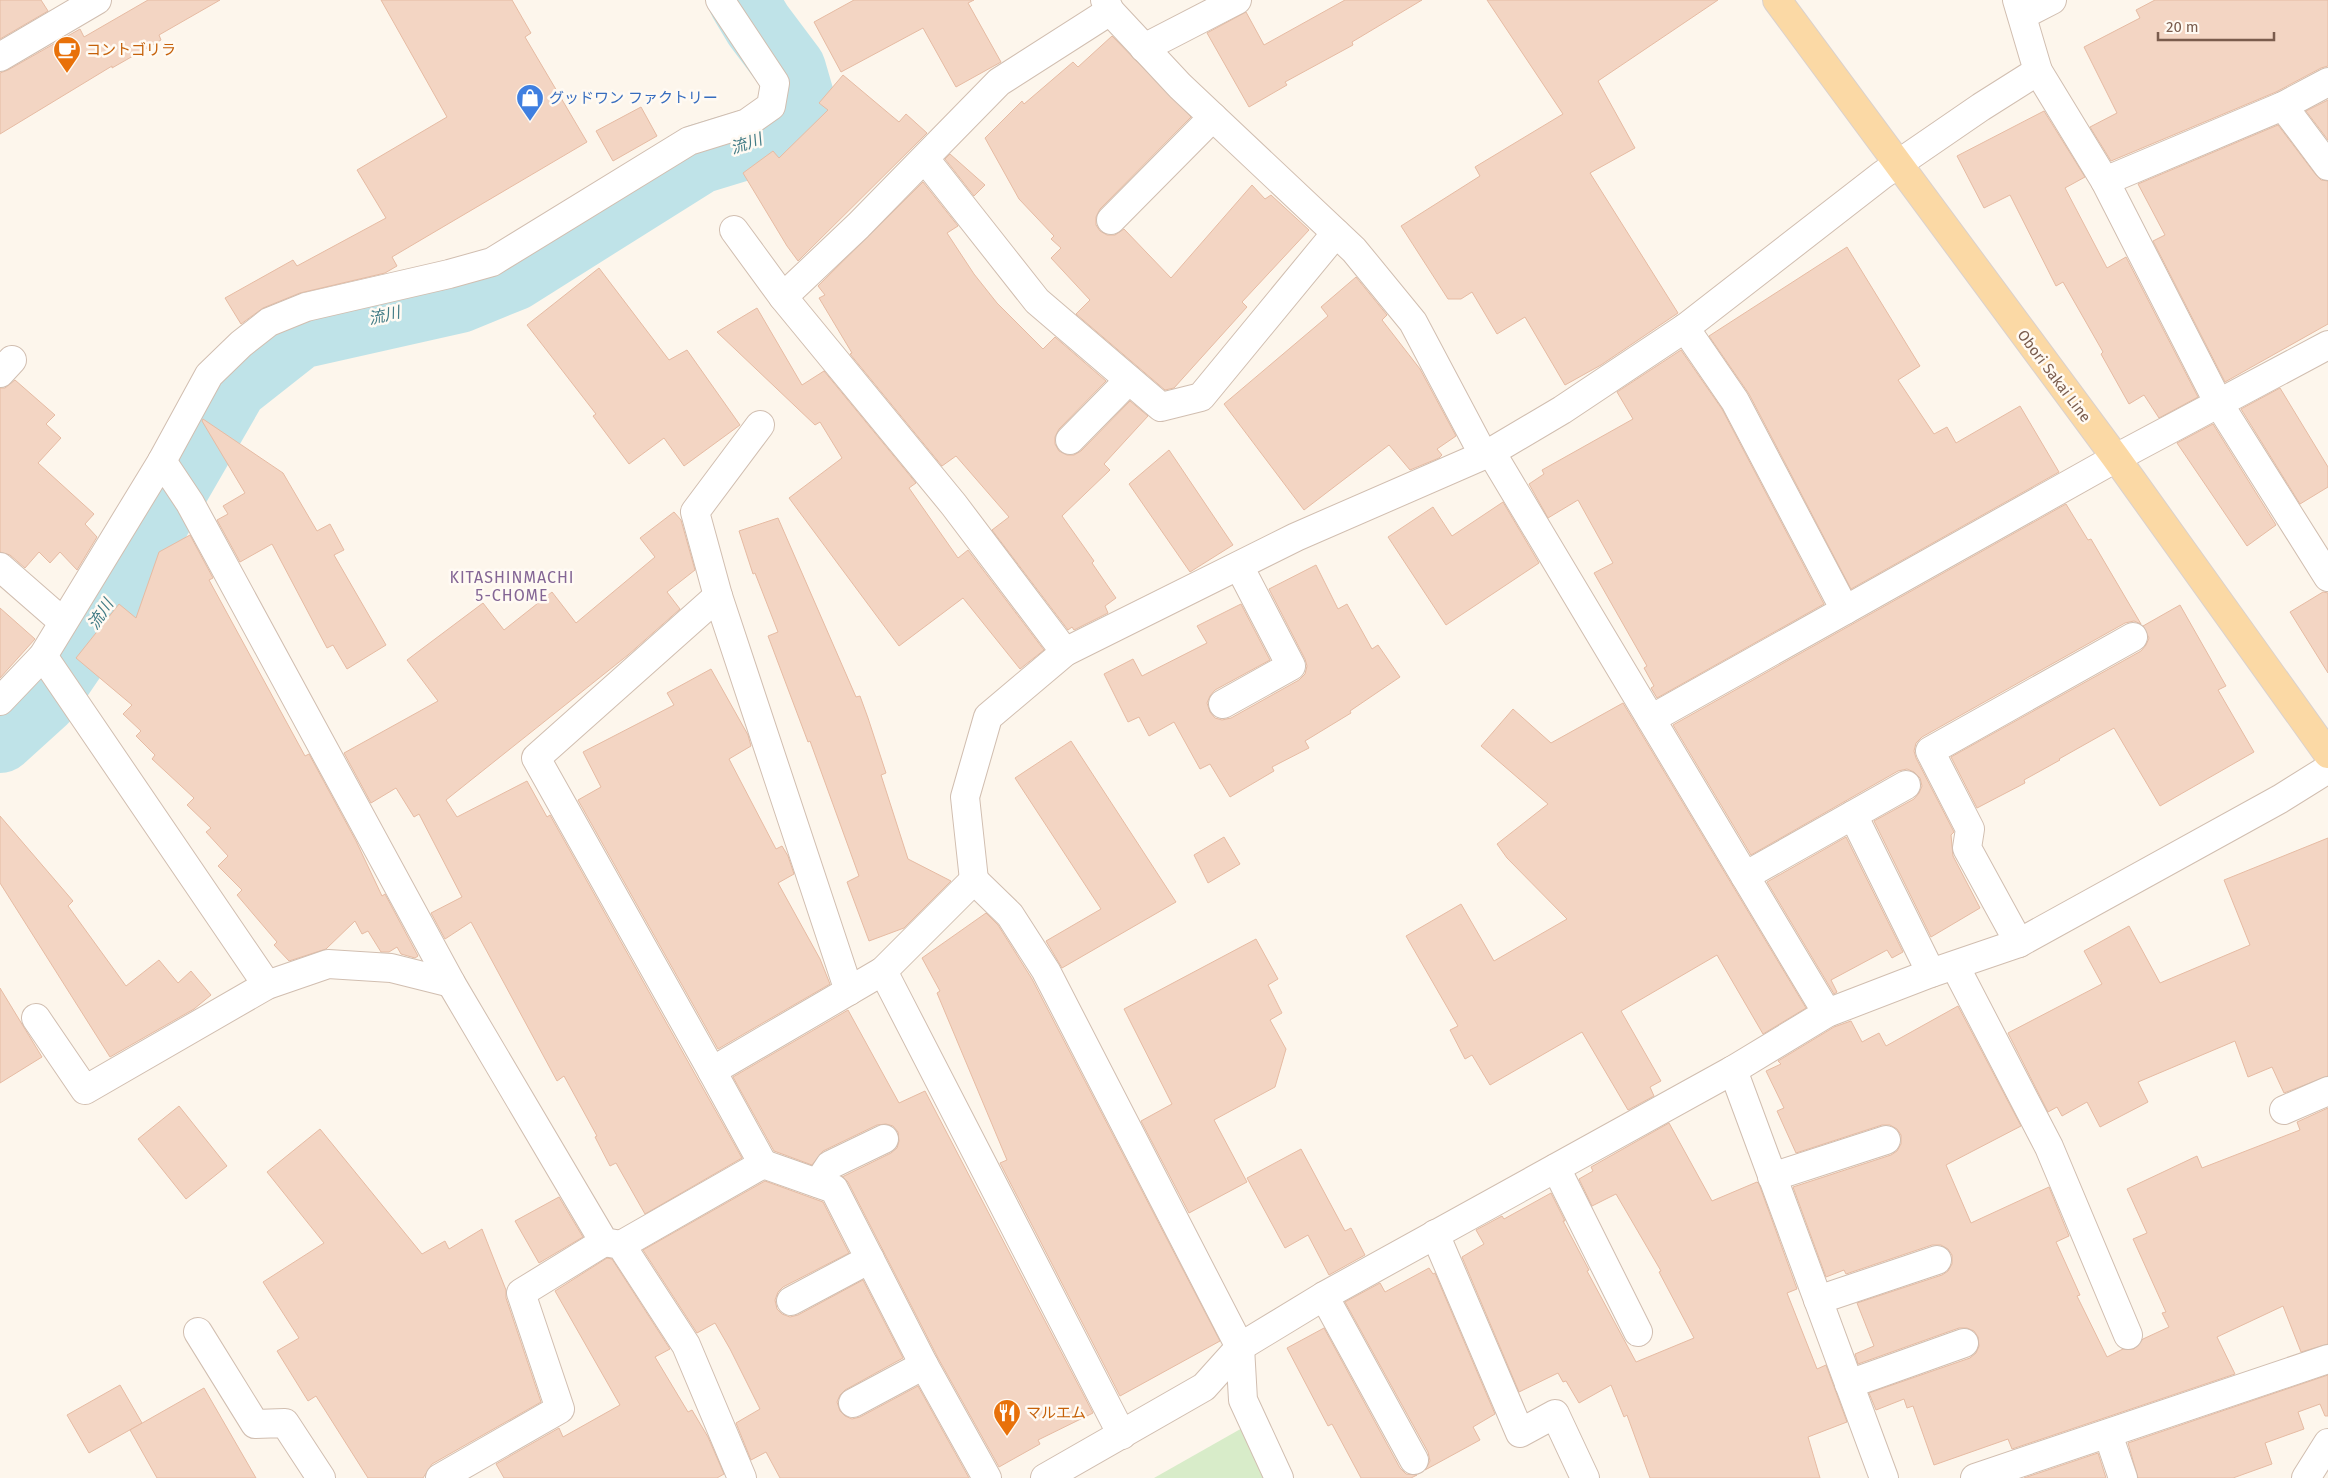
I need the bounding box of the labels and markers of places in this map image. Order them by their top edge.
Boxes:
cafe icon: コントゴリラ [52,35,82,74]
place label: コントゴリラ [86,41,176,59]
shop icon: グッドワン ファクトリー [515,83,545,122]
place label: グッドワン ファクトリー [549,89,718,107]
restaurant icon: マルエム [992,1398,1022,1437]
place label: マルエム [1026,1404,1086,1422]

